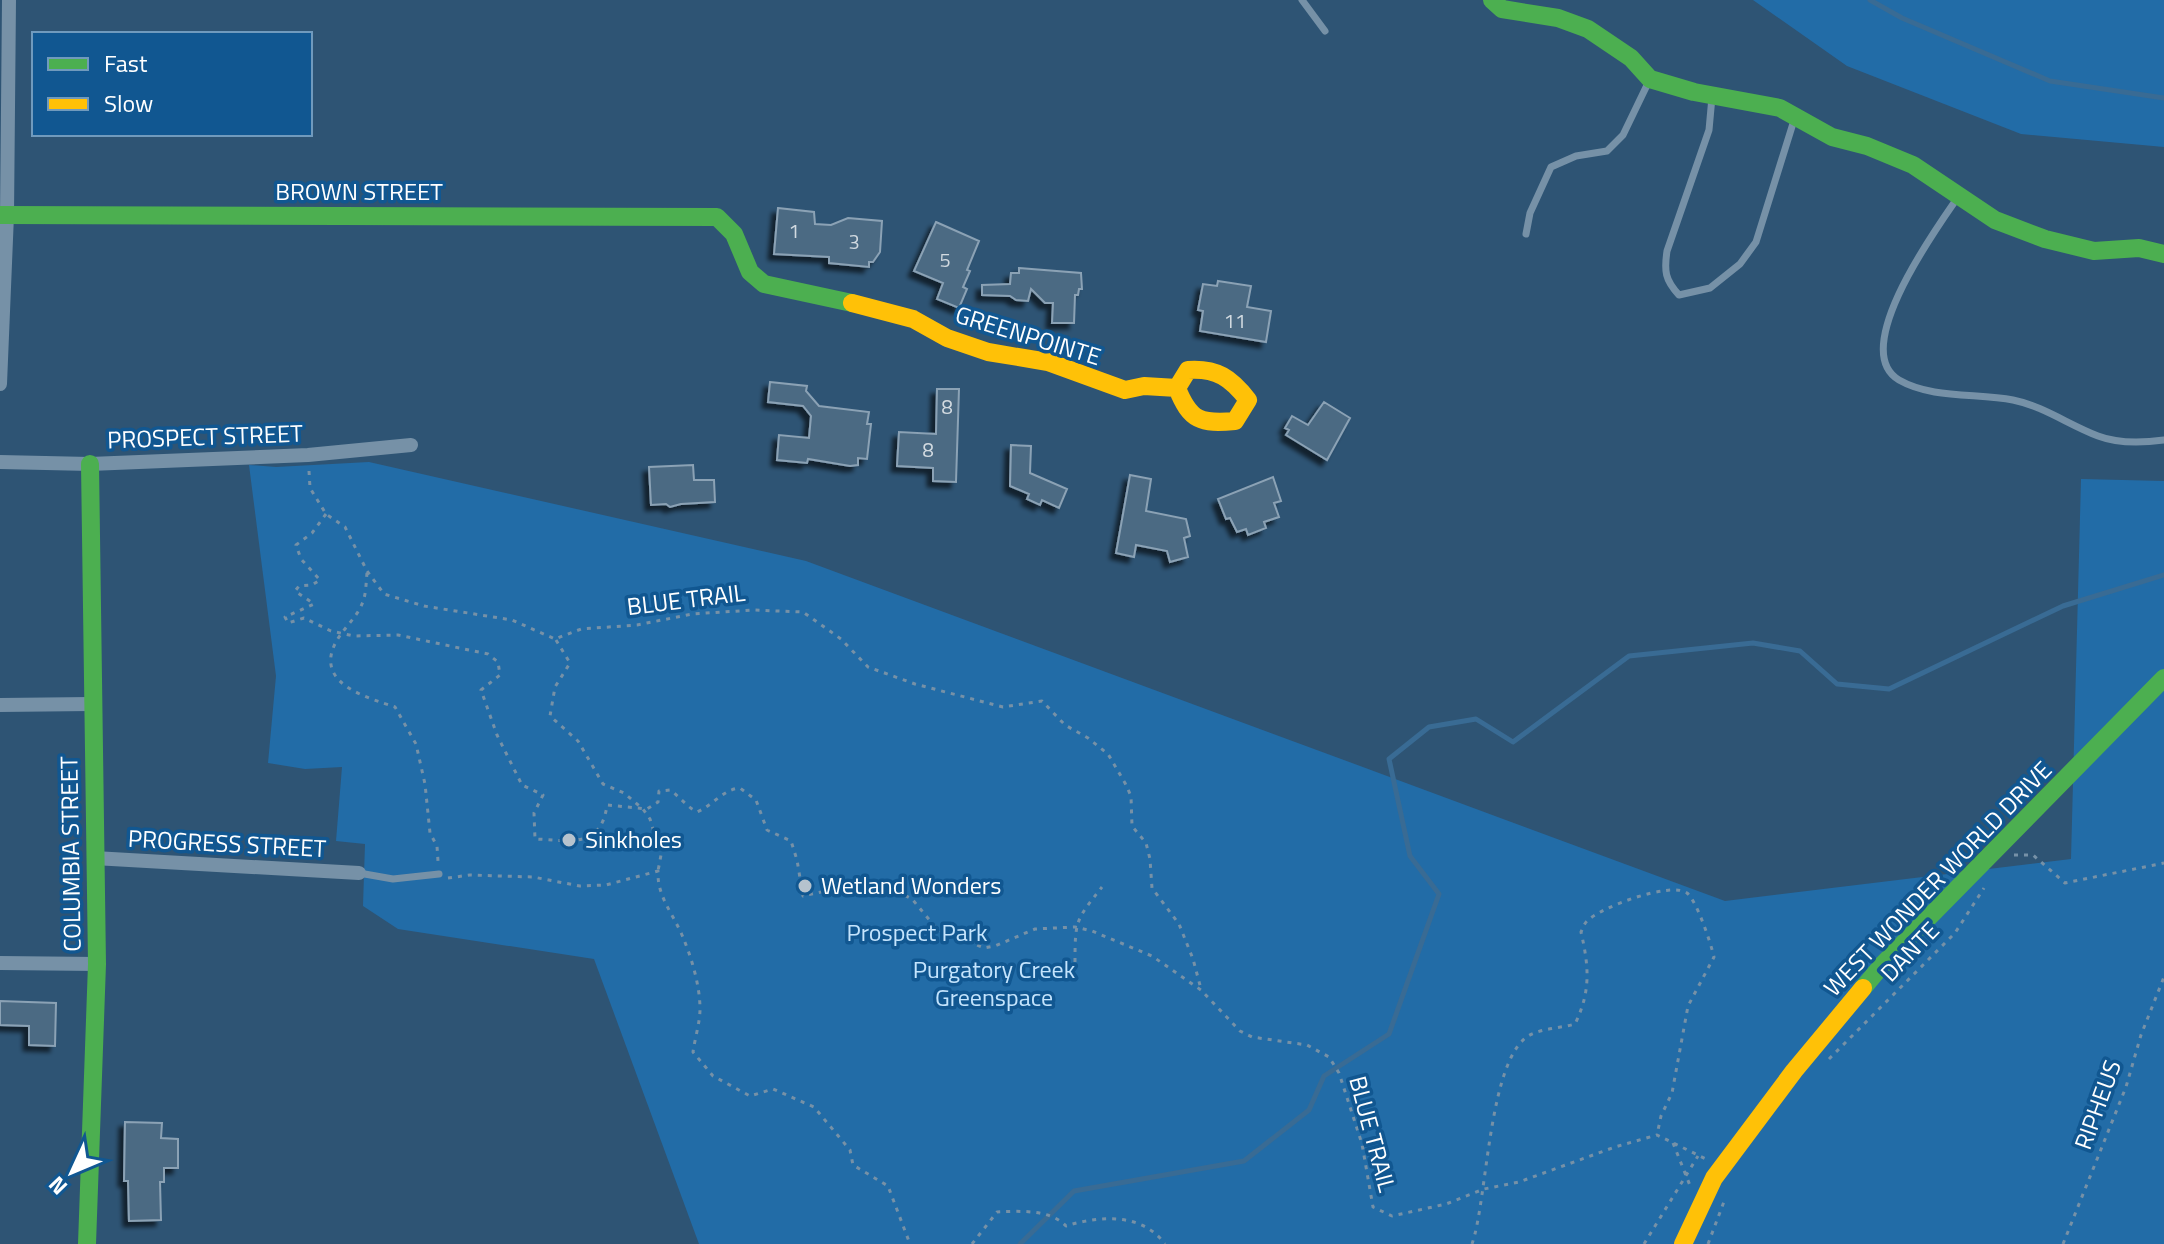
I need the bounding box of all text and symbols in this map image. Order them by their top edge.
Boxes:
legend [32,32,312,136]
text: Fast [104,45,148,81]
text: Slow [104,85,153,121]
street label: BROWN STREET [275,173,443,209]
house number: 1 [788,215,800,246]
house number: 3 [848,226,860,257]
house number: 5 [939,244,951,275]
street label: GREENPOINTE [951,296,1105,374]
house number: 11 [1224,305,1246,336]
house number: 8 [941,391,953,422]
street label: PROSPECT STREET [107,415,304,457]
house number: 8 [922,434,934,465]
street label: BLUE TRAIL [625,574,748,624]
street label: WEST WONDER WORLD DRIVE [1815,752,2060,1004]
street label: COLUMBIA STREET [50,756,90,952]
street label: PROGRESS STREET [127,820,327,866]
place label: Sinkholes [585,821,682,857]
marker: Sinkholes [560,831,578,849]
place label: Wetland Wonders [821,867,1001,903]
marker: Wetland Wonders [796,877,814,895]
street label: DANTE [1871,913,1947,990]
park label: Prospect Park [847,914,988,950]
park label: Purgatory Creek Greenspace [913,951,1076,1015]
street label: RIPHEUS [2064,1055,2130,1154]
street label: BLUE TRAIL [1340,1072,1406,1196]
north arrow [32,1132,112,1212]
text: N [40,1169,75,1203]

